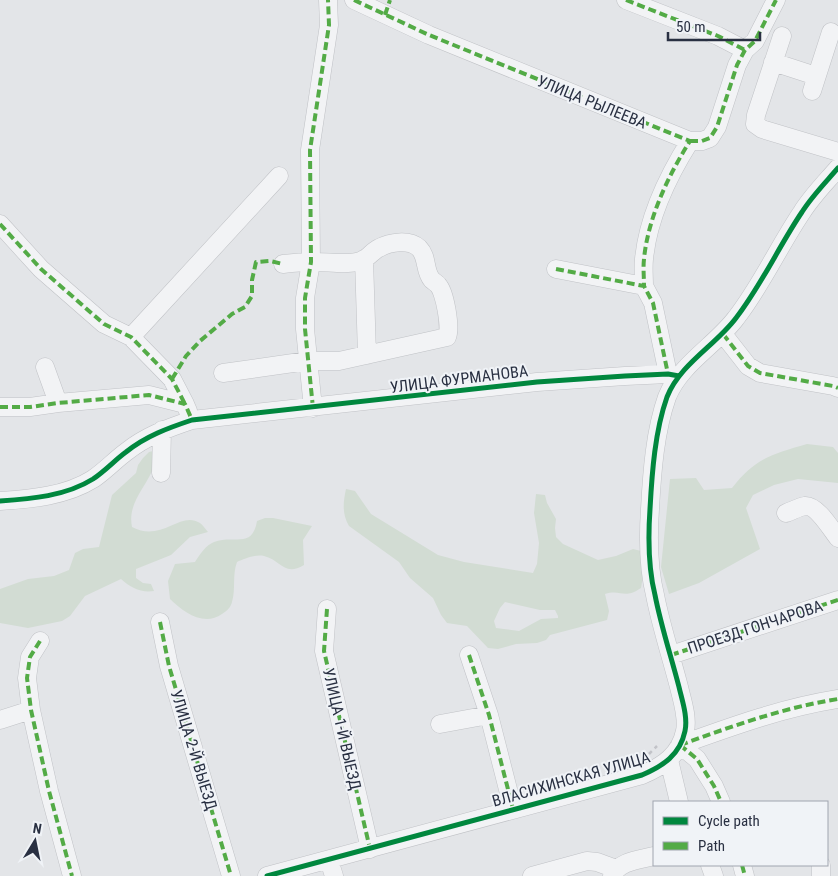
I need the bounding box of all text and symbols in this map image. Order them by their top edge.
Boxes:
scale bar [668,10,760,42]
text: 50 m [676,18,706,36]
street label: УЛИЦА РЫЛЕЕВА [535,71,649,133]
street label: УЛИЦА ФУРМАНОВА [389,361,529,397]
street label: ПРОЕЗД ГОНЧАРОВА [685,596,825,658]
street label: УЛИЦА 1-Й ВЫЕЗД [319,666,365,792]
street label: УЛИЦА 2-Й ВЫЕЗД [167,688,221,813]
street label: ВЛАСИХИНСКАЯ УЛИЦА [490,747,652,811]
legend [653,801,828,866]
text: Cycle path [698,812,760,830]
north arrow [10,816,60,866]
text: N [32,820,43,837]
text: Path [698,837,725,855]

